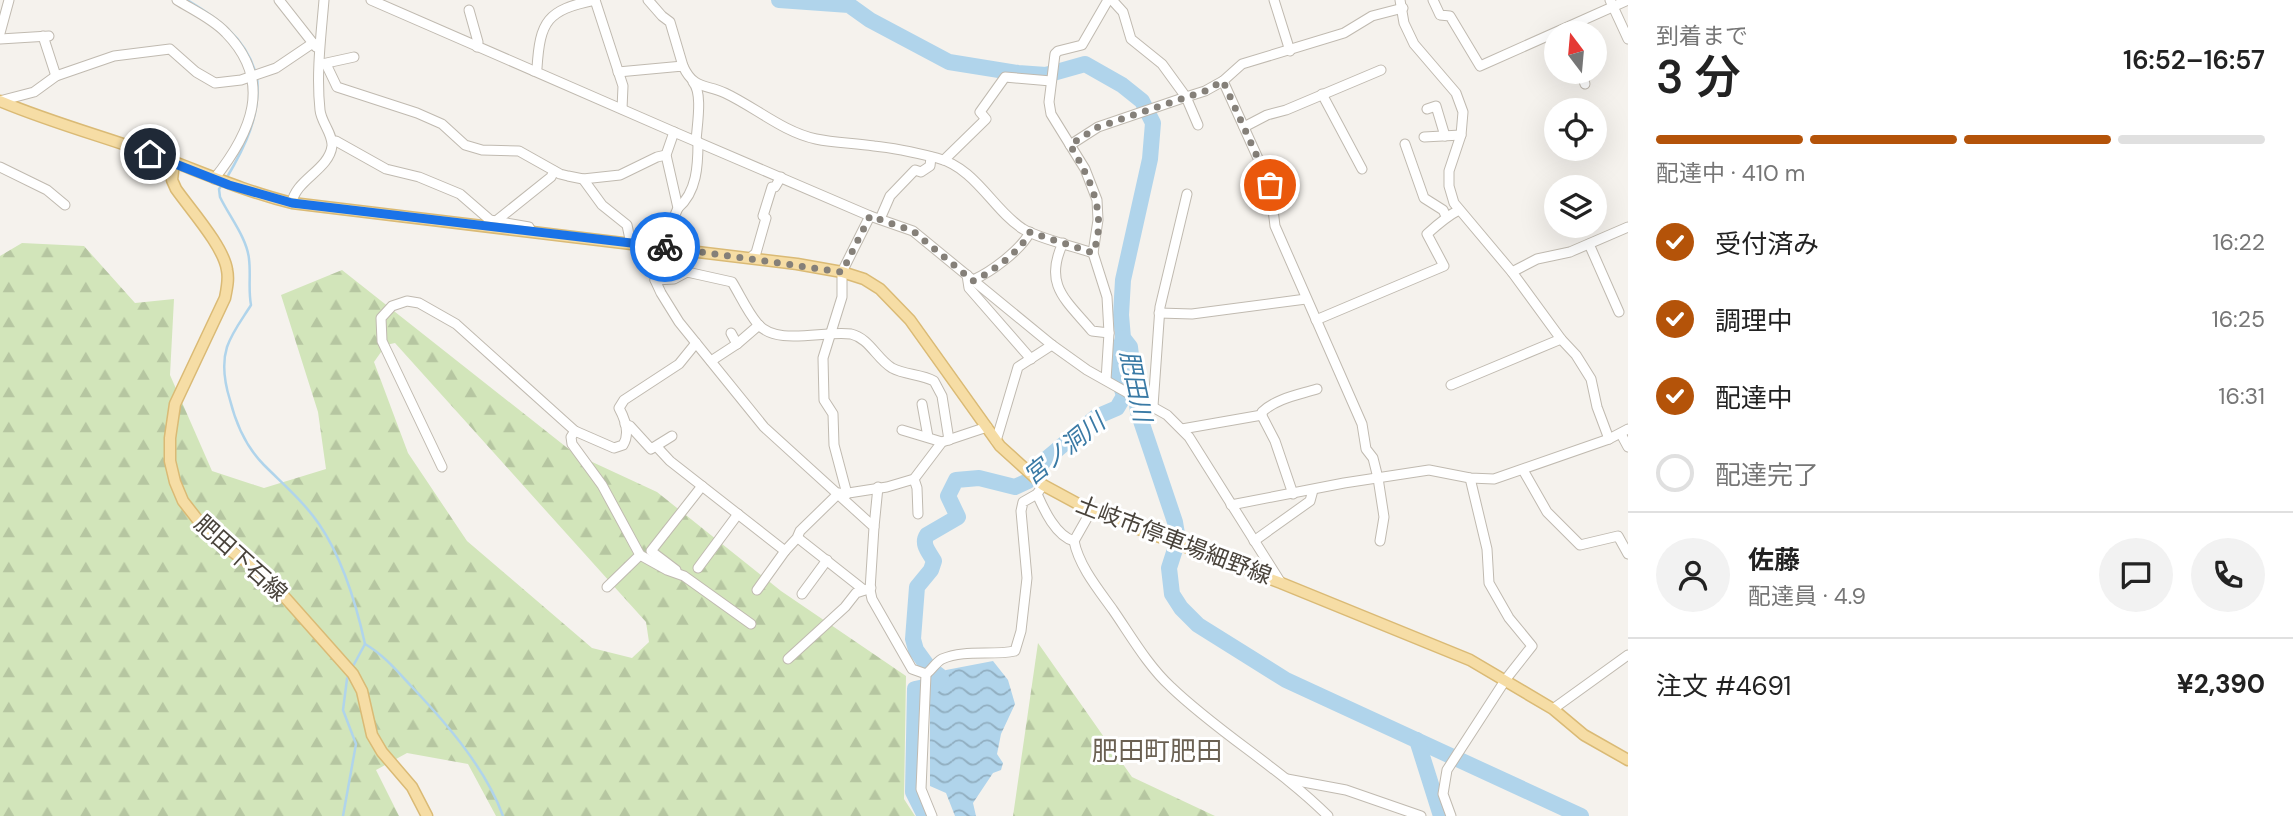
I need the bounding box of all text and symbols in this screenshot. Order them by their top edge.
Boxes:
north arrow [1544,21,1606,84]
map controls [1544,21,1607,238]
text: 到着まで [1656,21,1748,51]
text: 16:52–16:57 [2123,43,2265,77]
text: 3 分 [1656,47,1741,107]
button: locate [1544,98,1607,161]
pin [120,124,180,184]
icon: home [131,135,169,173]
pin [1240,155,1300,215]
text: 配達中 · 410 m [1656,158,1805,188]
icon: bag [1251,166,1289,204]
button: layers [1544,175,1607,238]
courier [630,212,700,282]
icon: check [1656,223,1694,261]
text: 受付済み [1715,227,1819,261]
text: 16:22 [2212,227,2265,257]
icon: bike [646,228,684,266]
icon: check [1656,300,1694,338]
text: 調理中 [1715,304,1793,338]
text: 16:25 [2211,304,2265,334]
water label: 肥田川 [1113,348,1159,427]
icon: check [1656,377,1694,415]
text: 配達中 [1715,381,1793,415]
text: 16:31 [2218,381,2265,411]
water label: 宮ノ洞川 [1017,405,1113,491]
text: 配達完了 [1715,458,1819,492]
street label: 土岐市停車場細野線 [1072,489,1276,591]
street label: 肥田下石線 [188,508,294,608]
button: person [1656,538,1730,612]
button: chat [2099,538,2173,612]
button: phone [2191,538,2265,612]
text: 佐藤 [1748,543,1800,577]
text: 配達員 · 4.9 [1748,581,1866,611]
text: ¥2,390 [2177,667,2265,701]
text: 注文 #4691 [1656,669,1791,703]
district label: 肥田町肥田 [1092,734,1222,768]

